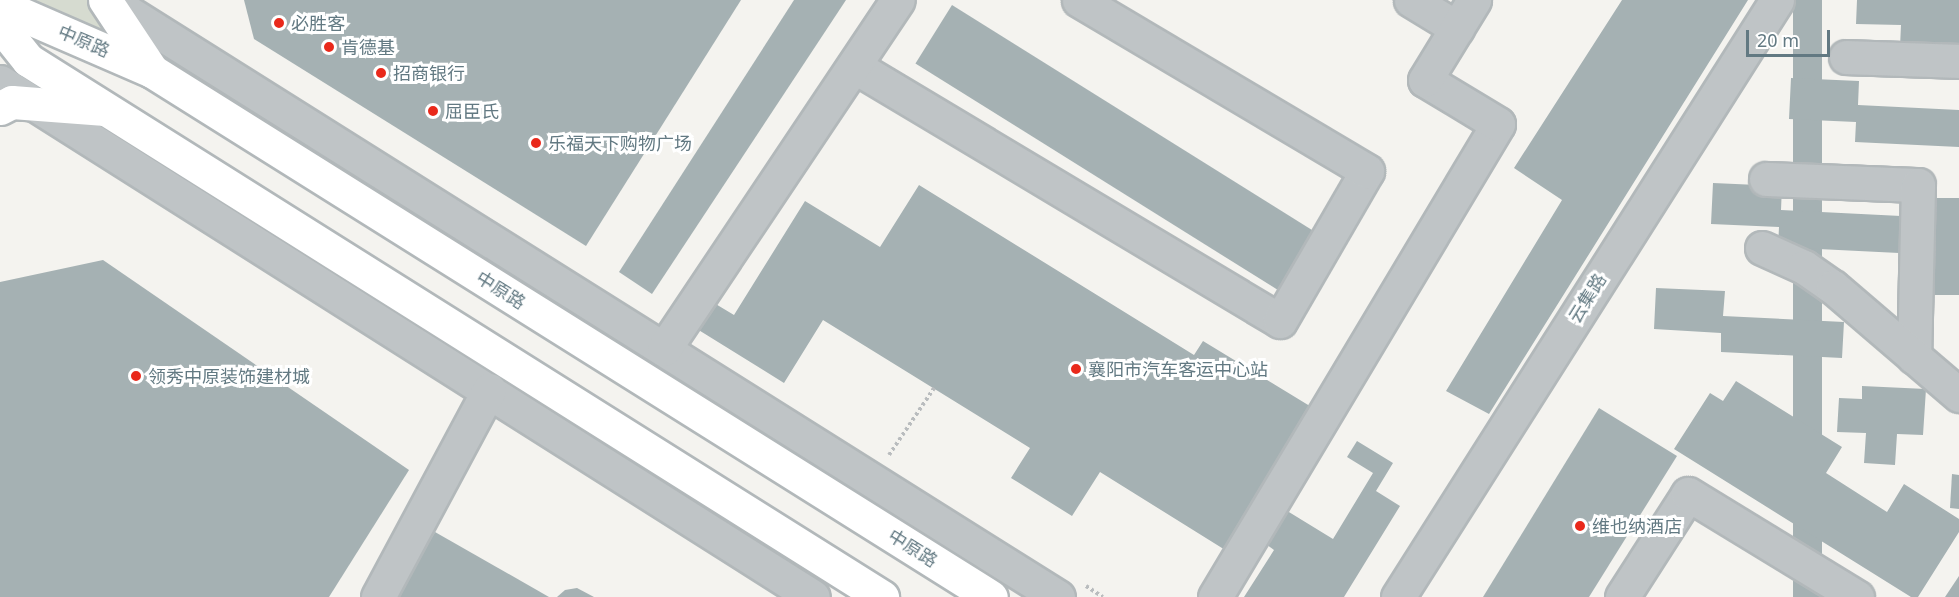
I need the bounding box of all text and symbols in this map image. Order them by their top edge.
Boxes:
place label: 必胜客 [291,12,345,34]
marker: 必胜客 [272,16,286,30]
scale bar [1749,18,1833,56]
street label: 中原路 [55,21,113,61]
text: 20 m [1757,28,1799,52]
place label: 肯德基 [341,36,395,58]
marker: 肯德基 [322,40,336,54]
place label: 招商银行 [393,62,465,84]
marker: 招商银行 [374,66,388,80]
place label: 屈臣氏 [445,100,499,122]
marker: 屈臣氏 [426,104,440,118]
place label: 乐福天下购物广场 [548,132,692,154]
marker: 乐福天下购物广场 [529,136,543,150]
street label: 中原路 [472,267,530,313]
street label: 云集路 [1564,269,1610,327]
place label: 襄阳市汽车客运中心站 [1088,358,1268,380]
marker: 襄阳市汽车客运中心站 [1069,362,1083,376]
place label: 领秀中原装饰建材城 [148,365,310,387]
marker: 领秀中原装饰建材城 [129,369,143,383]
place label: 维也纳酒店 [1592,515,1682,537]
marker: 维也纳酒店 [1573,519,1587,533]
street label: 中原路 [884,525,942,571]

